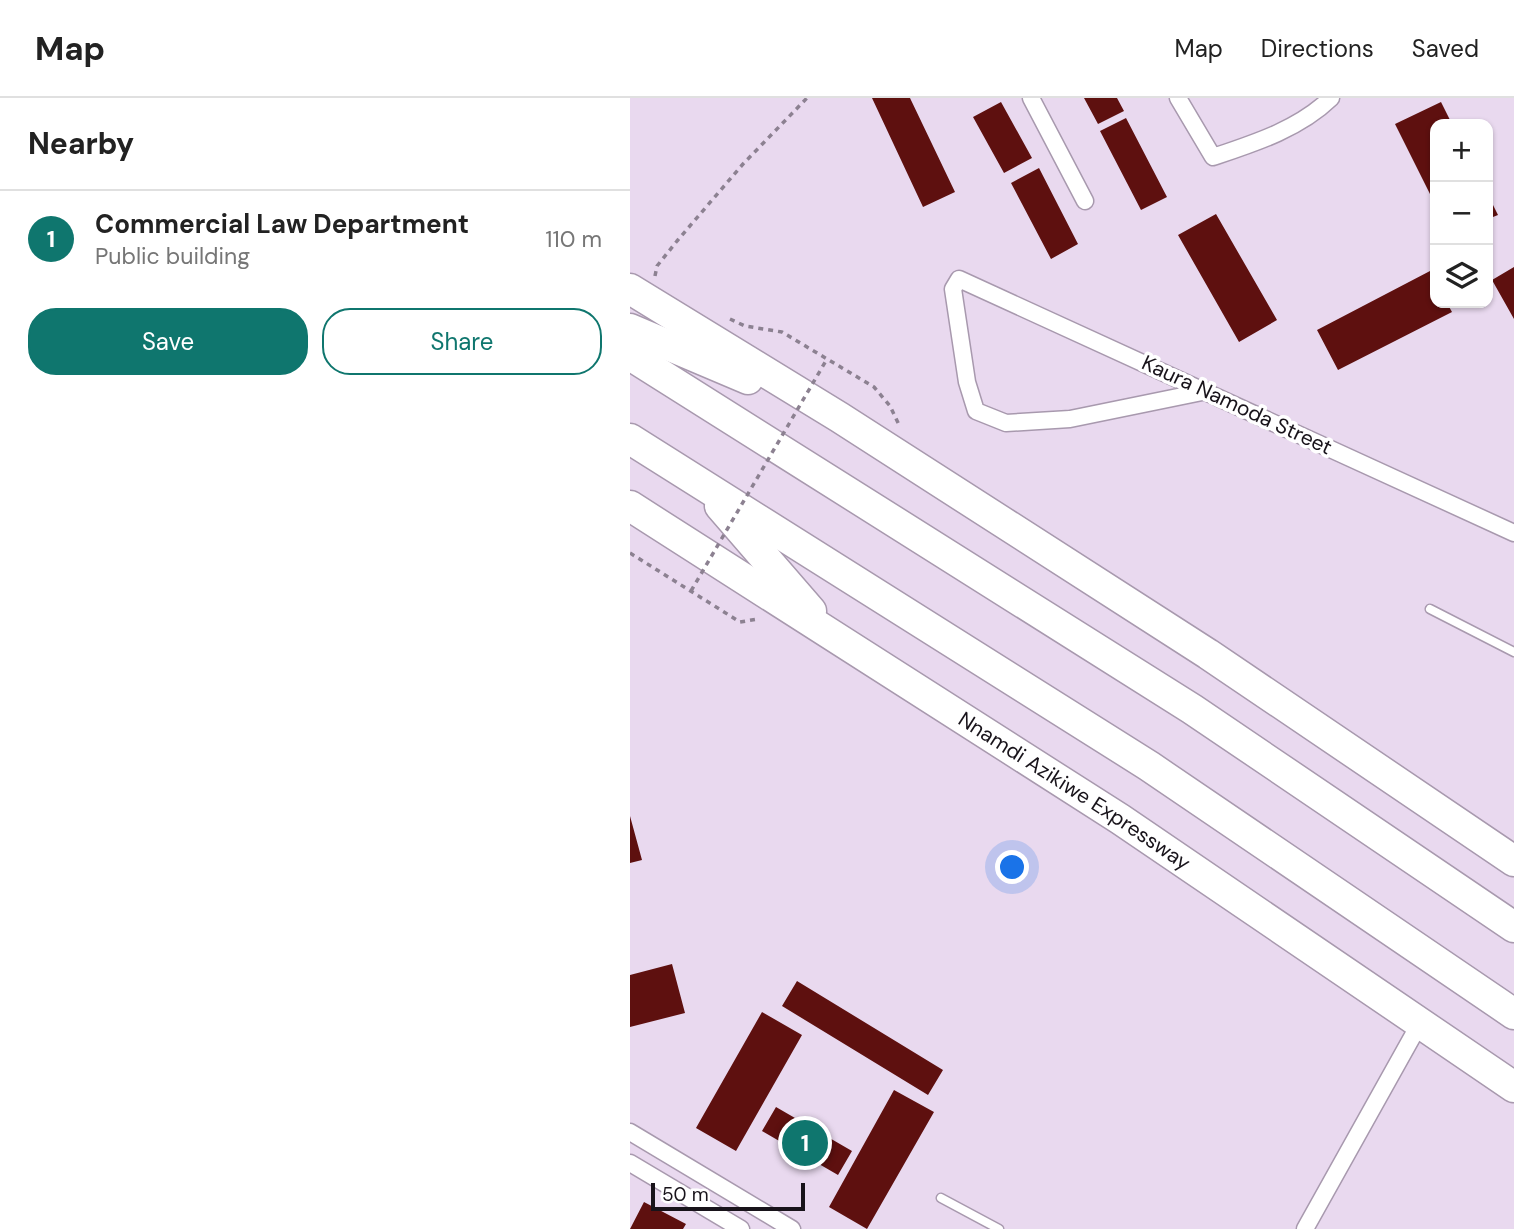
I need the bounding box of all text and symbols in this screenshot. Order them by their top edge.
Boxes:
text: Map [35,27,105,70]
text: Map [1175,33,1223,64]
text: Directions [1261,33,1374,64]
text: Saved [1412,33,1479,64]
map controls [1430,119,1493,308]
button: + [1430,119,1493,182]
text: Nearby [28,124,134,163]
button: − [1430,182,1493,245]
text: Commercial Law Department [95,207,469,241]
text: 1 [47,224,55,254]
text: 110 m [545,224,602,254]
text: Public building [95,241,250,271]
button: layers [1430,245,1493,308]
button: Save [28,308,308,375]
button: Share [322,308,602,375]
street label: Kaura Namoda Street [1137,349,1337,461]
street label: Nnamdi Azikiwe Expressway [953,705,1196,877]
your location [995,850,1029,884]
pin: 1 [782,1117,828,1169]
scale bar [651,1180,805,1212]
text: 50 m [662,1182,709,1207]

